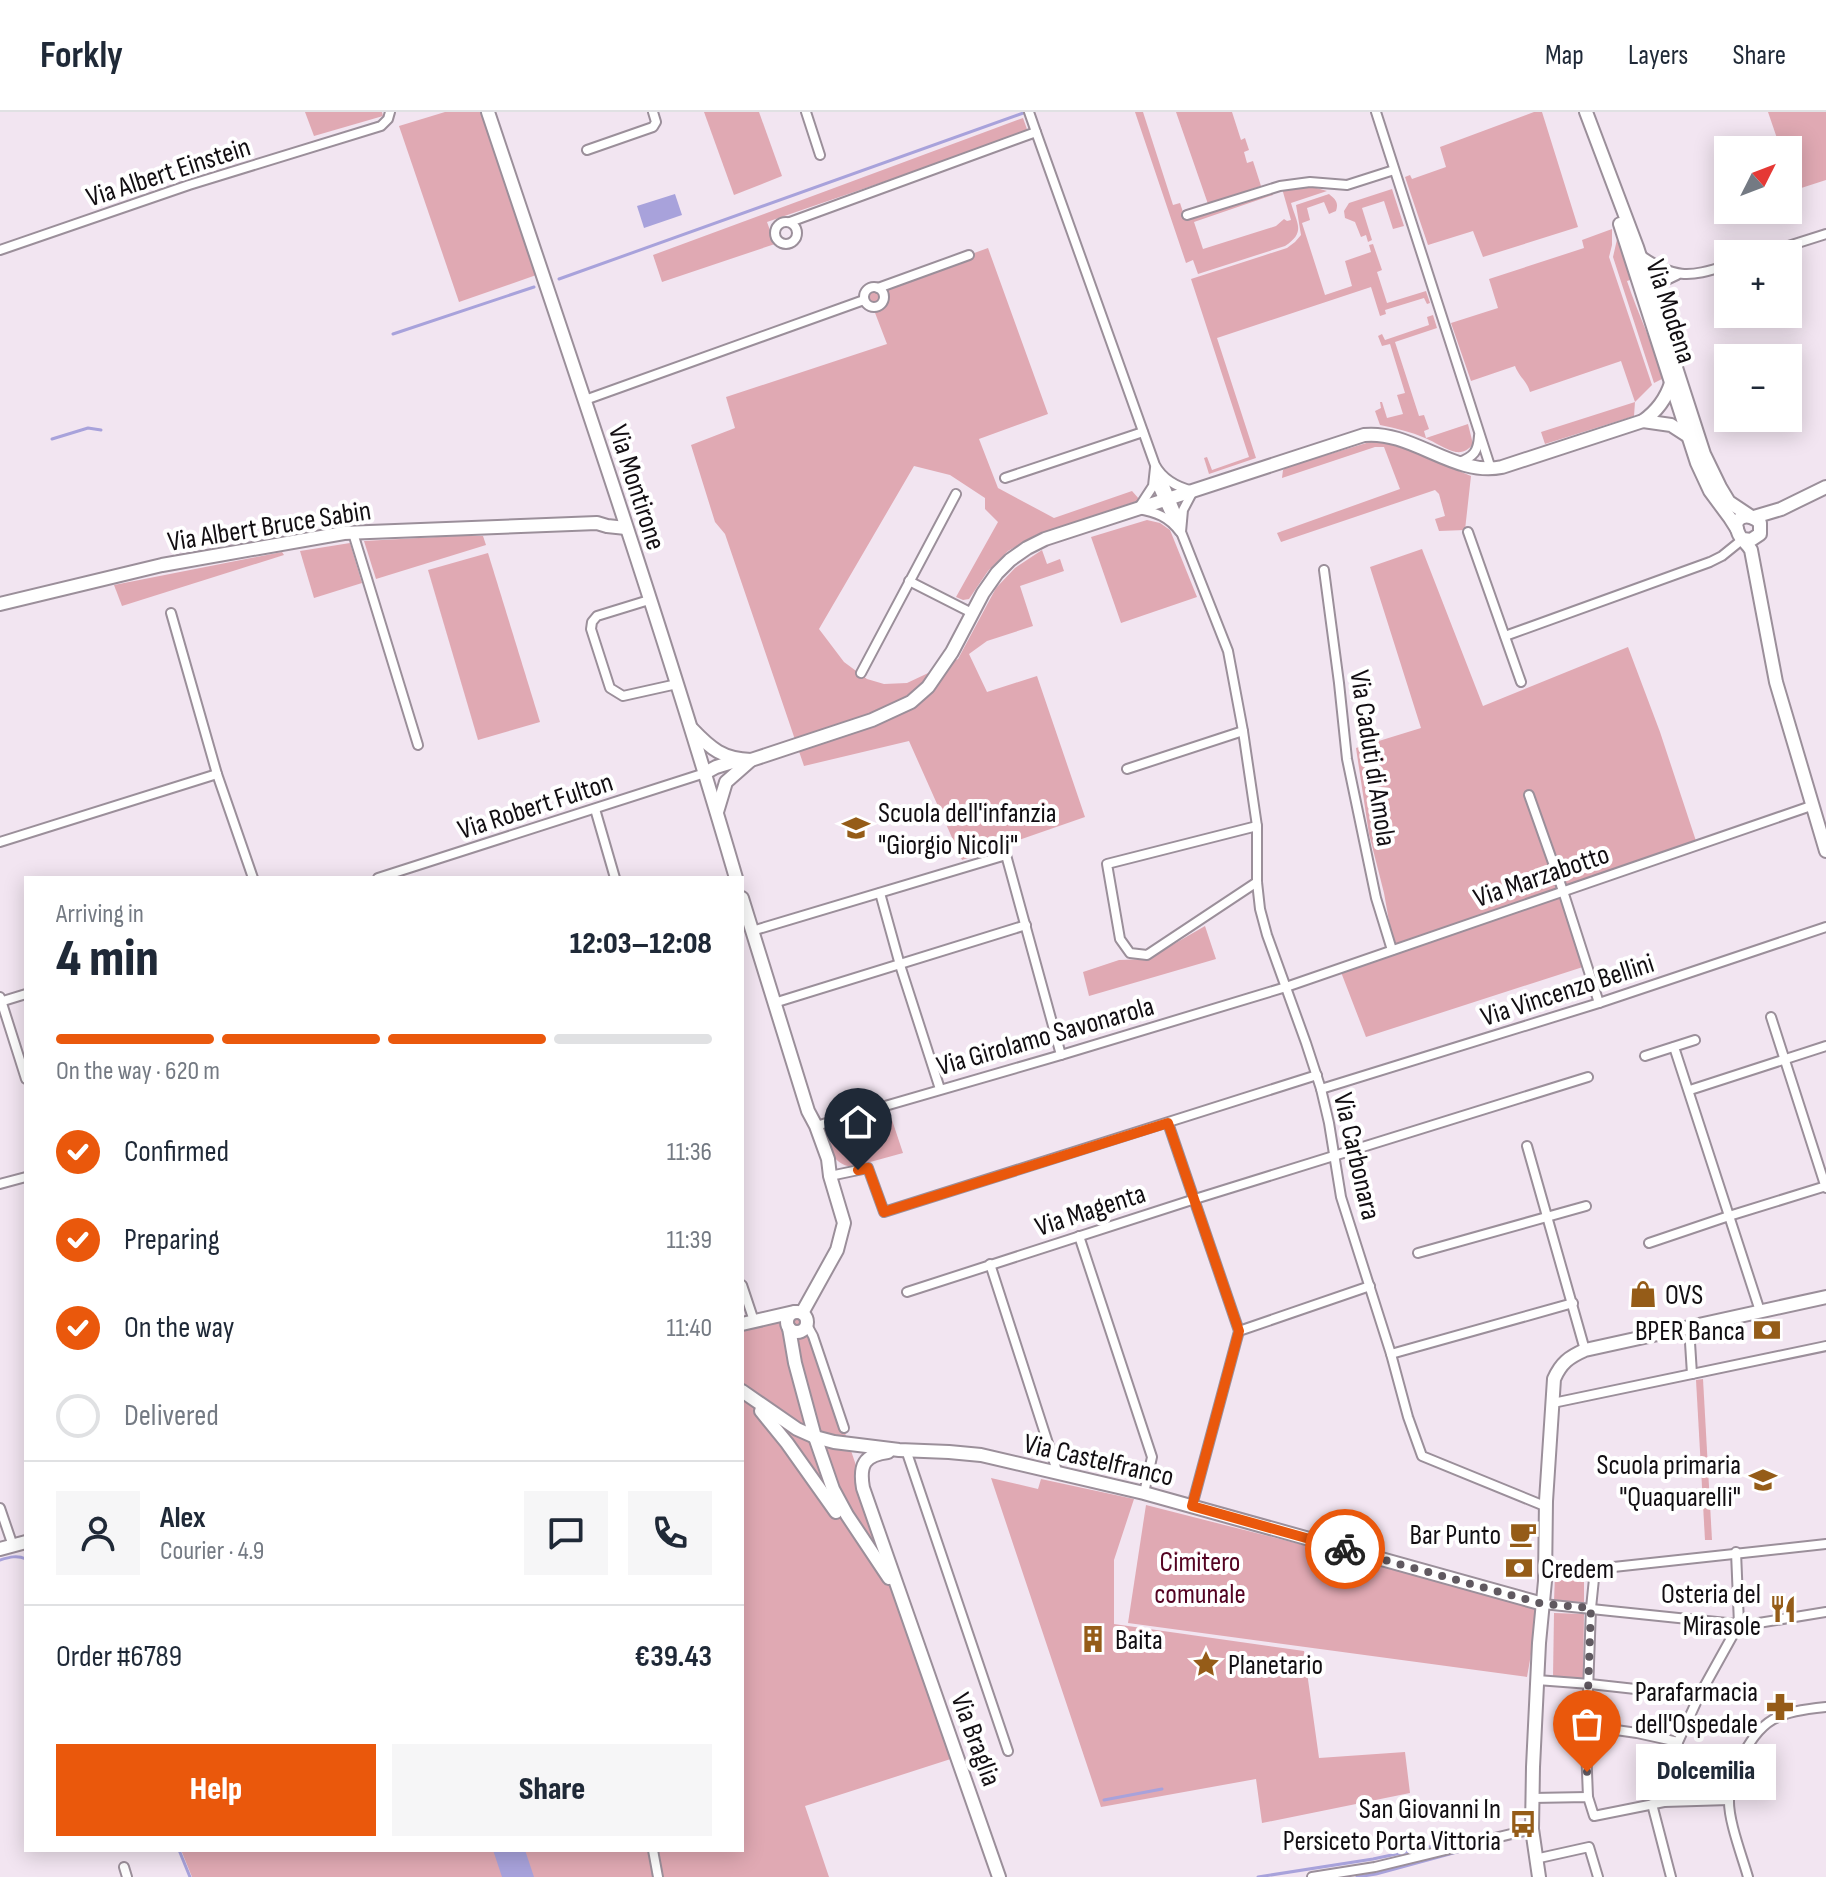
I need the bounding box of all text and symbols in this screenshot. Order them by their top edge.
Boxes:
text: Forkly [40,33,123,78]
text: Map [1545,39,1584,72]
text: Layers [1628,39,1688,72]
text: Share [1732,39,1786,72]
street label: Via Albert Einstein [82,130,255,214]
north arrow [1714,136,1802,224]
map controls [1714,136,1802,432]
button: + [1714,240,1802,328]
street label: Via Modena [1638,255,1703,367]
button: − [1714,344,1802,432]
street label: Via Montirone [601,421,672,554]
street label: Via Albert Bruce Sabin [165,494,373,559]
street label: Via Caduti di Amola [1342,668,1403,849]
street label: Via Robert Fulton [454,766,617,847]
place label: Scuola dell'infanzia "Giorgio Nicoli" [878,797,1056,862]
school or university icon: Scuola dell'infanzia "Giorgio Nicoli" [841,813,871,843]
street label: Via Marzabotto [1469,838,1614,915]
text: Arriving in [56,899,144,930]
text: 12:03–12:08 [570,926,712,962]
text: 4 min [56,928,159,991]
street label: Via Vincenzo Bellini [1477,947,1658,1034]
street label: Via Girolamo Savonarola [933,990,1158,1083]
text: On the way · 620 m [56,1056,220,1087]
pin [824,1088,892,1170]
street label: Via Carbonara [1326,1090,1387,1223]
icon: home [836,1100,880,1144]
icon: check [56,1130,100,1174]
text: Confirmed [124,1134,229,1170]
text: 11:36 [667,1137,712,1168]
street label: Via Magenta [1031,1177,1150,1244]
icon: check [56,1218,100,1262]
text: Preparing [124,1222,220,1258]
text: 11:39 [666,1225,712,1256]
shop icon: OVS [1628,1279,1658,1309]
place label: OVS [1665,1279,1703,1312]
icon: check [56,1306,100,1350]
text: On the way [124,1310,234,1346]
text: 11:40 [666,1313,712,1344]
place label: BPER Banca [1635,1315,1745,1348]
bank icon: BPER Banca [1752,1315,1782,1345]
text: Delivered [124,1398,219,1434]
street label: Via Castelfranco [1020,1427,1177,1494]
place label: Scuola primaria "Quaquarelli" [1596,1449,1741,1514]
school or university icon: Scuola primaria "Quaquarelli" [1748,1465,1778,1495]
button: person [56,1491,140,1575]
button: chat [524,1491,608,1575]
button: phone [628,1491,712,1575]
text: Alex [160,1500,206,1536]
courier [1305,1509,1385,1589]
place label: Bar Punto [1410,1519,1501,1552]
cafe icon: Bar Punto [1508,1519,1538,1549]
icon: bike [1323,1527,1367,1571]
text: Courier · 4.9 [160,1536,264,1567]
park label: Cimitero comunale [1154,1546,1246,1611]
bank icon: Credem [1504,1553,1534,1583]
place label: Credem [1541,1553,1614,1586]
place label: Osteria del Mirasole [1661,1578,1761,1643]
restaurant icon: Osteria del Mirasole [1768,1594,1798,1624]
building icon: Baita [1078,1624,1108,1654]
place label: Baita [1115,1624,1163,1657]
text: Order #6789 [56,1639,182,1675]
text: €39.43 [634,1639,712,1675]
place icon: Planetario [1191,1649,1221,1679]
place label: Planetario [1228,1649,1323,1682]
place label: Parafarmacia dell'Ospedale [1635,1676,1758,1741]
street label: Via Braglia [944,1688,1008,1791]
pin [1553,1690,1621,1772]
pharmacy icon: Parafarmacia dell'Ospedale [1765,1692,1795,1722]
icon: bag [1565,1702,1609,1746]
button: Help [56,1744,376,1836]
button: Share [392,1744,712,1836]
callout: Dolcemilia [1635,1744,1775,1800]
text: Dolcemilia [1657,1756,1755,1787]
place label: San Giovanni In Persiceto Porta Vittoria [1283,1793,1501,1858]
bus stop icon: San Giovanni In Persiceto Porta Vittoria [1508,1809,1538,1839]

